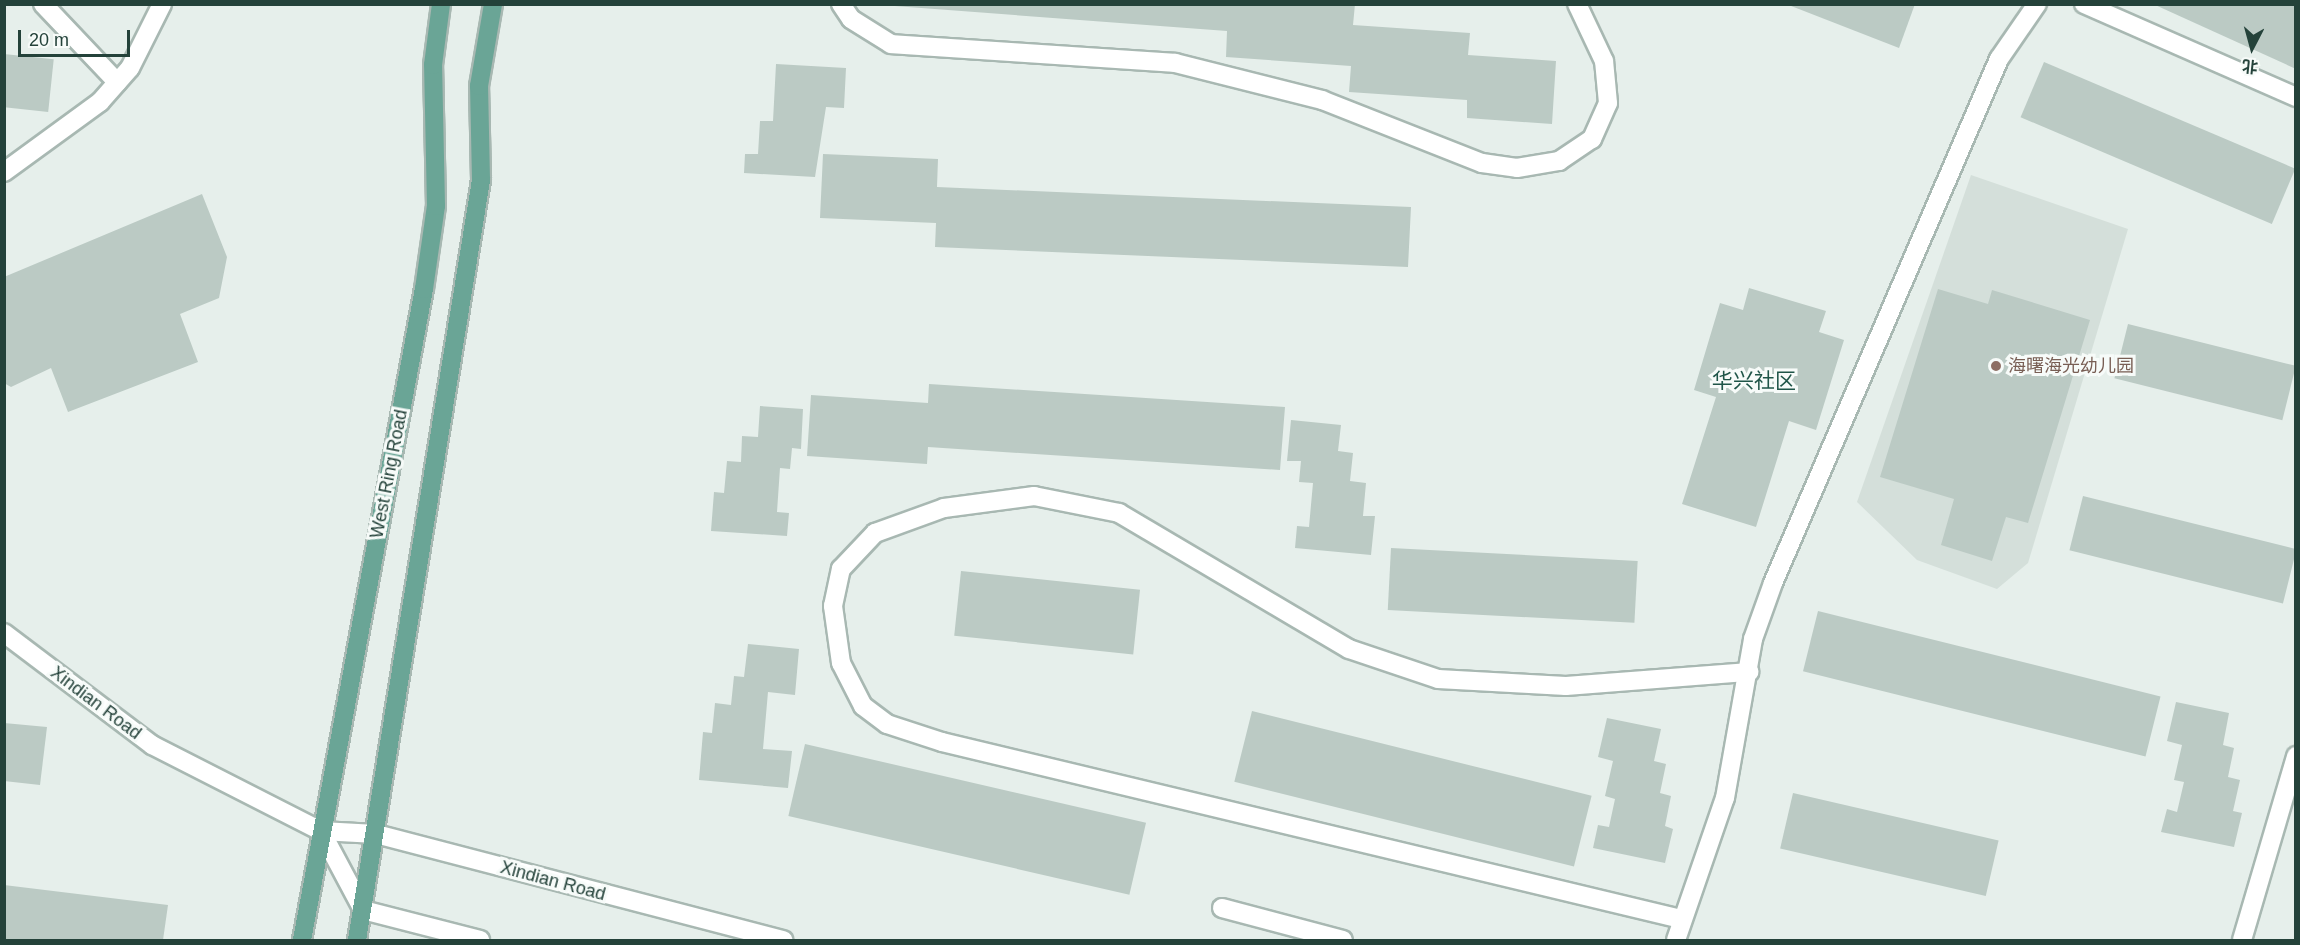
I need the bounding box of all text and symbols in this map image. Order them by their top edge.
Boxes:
scale bar [21,18,134,56]
north arrow [2222,18,2282,78]
text: 20 m [29,30,69,50]
text: 北 [2241,57,2259,76]
place label: 海曙海光幼儿园 [2008,355,2134,377]
marker: 海曙海光幼儿园 [1989,359,2003,373]
district label: 华兴社区 [1712,368,1796,394]
street label: West Ring Road [366,408,412,540]
street label: Xindian Road [46,662,146,744]
street label: Xindian Road [498,857,608,905]

